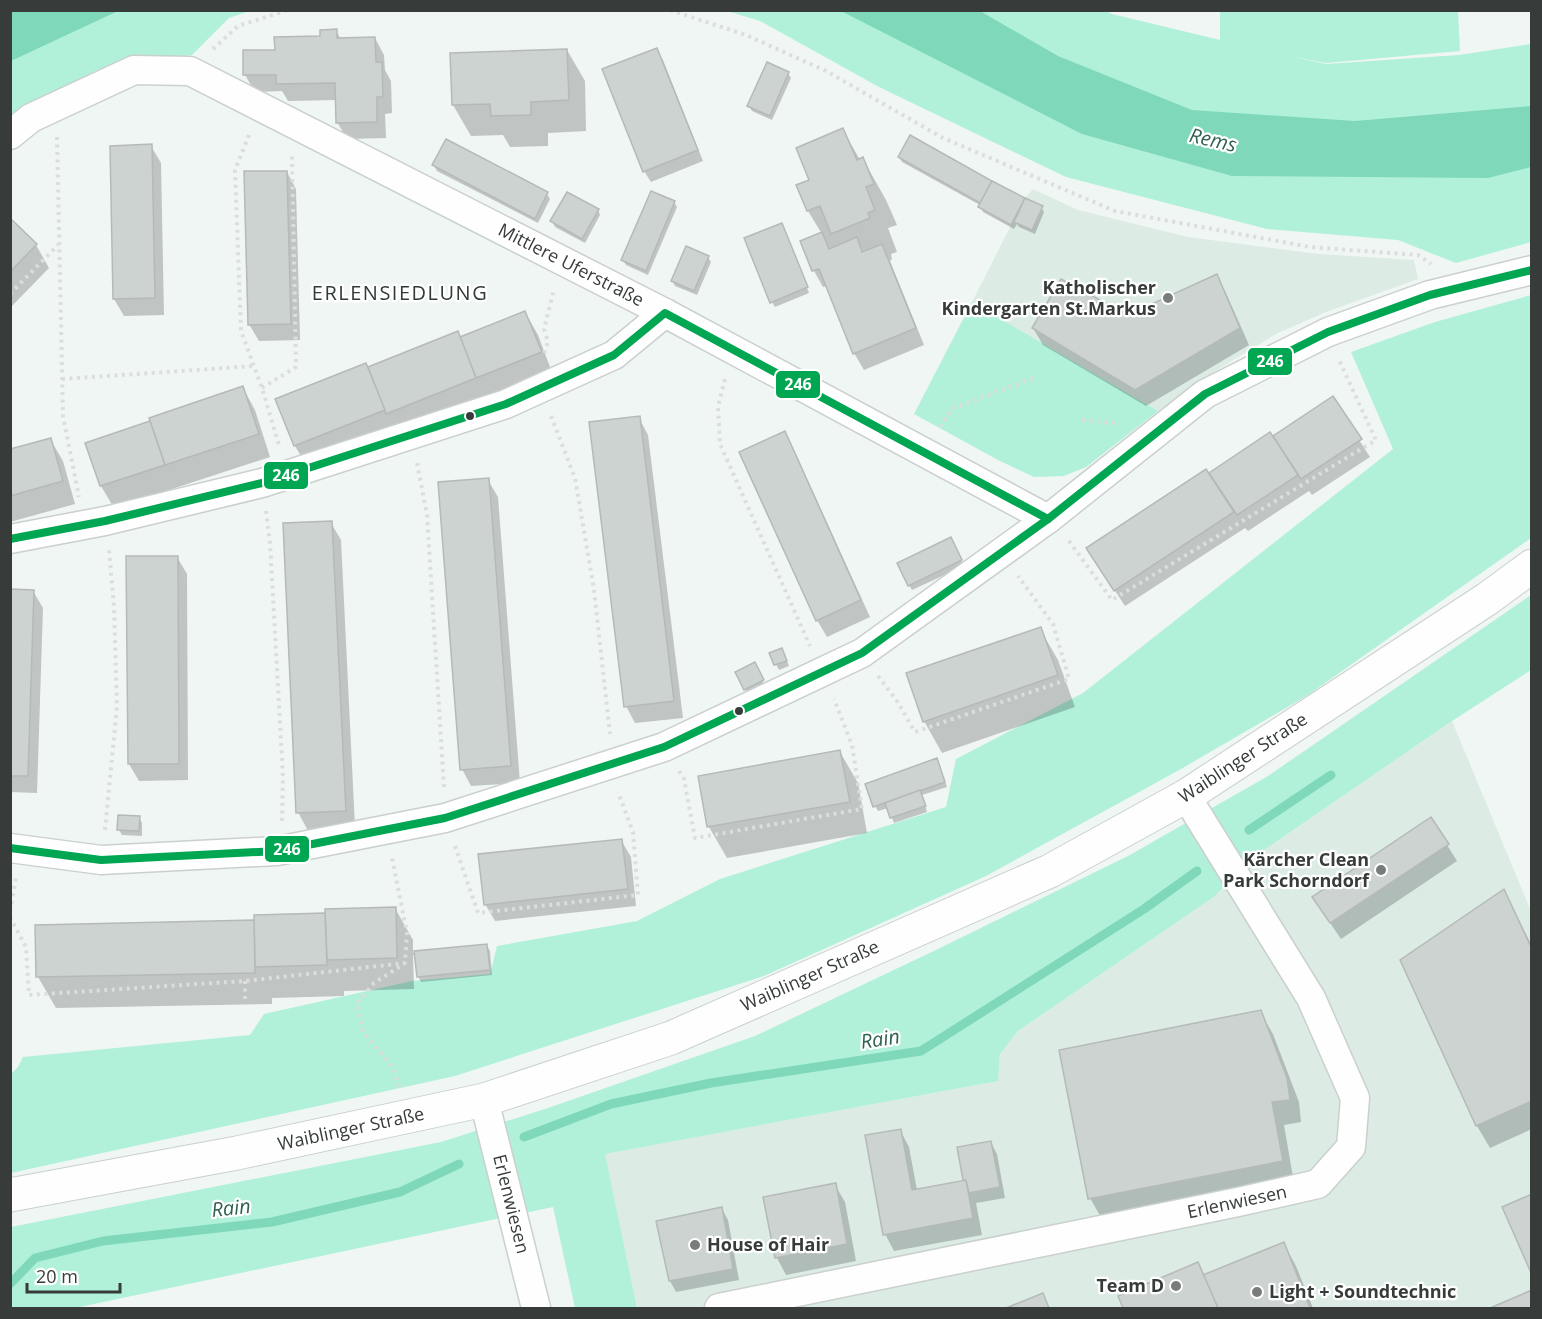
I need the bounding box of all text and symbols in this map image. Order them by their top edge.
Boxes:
water label: Rems [1187,121,1240,158]
street label: Mittlere Uferstraße [494,217,648,311]
place label: Katholischer Kindergarten St.Markus [942,275,1156,320]
district label: ERLENSIEDLUNG [312,279,488,306]
marker: Katholischer Kindergarten St.Markus [1161,291,1175,305]
line badge: 246 [1247,347,1293,376]
text: 246 [1256,350,1284,372]
line badge: 246 [775,370,821,399]
text: 246 [784,373,812,395]
unlabelled marker [464,410,476,422]
line badge: 246 [263,461,309,490]
text: 246 [272,464,300,486]
unlabelled marker [733,705,745,717]
street label: Waiblinger Straße [1173,706,1312,808]
line badge: 246 [264,835,310,863]
text: 246 [273,838,301,860]
place label: Kärcher Clean Park Schorndorf [1223,847,1370,892]
marker: Kärcher Clean Park Schorndorf [1374,863,1388,877]
street label: Waiblinger Straße [737,934,883,1016]
water label: Rain [858,1022,901,1055]
street label: Waiblinger Straße [275,1101,426,1155]
street label: Erlenwiesen [488,1152,536,1256]
street label: Erlenwiesen [1185,1179,1289,1223]
water label: Rain [210,1192,252,1223]
place label: House of Hair [707,1232,829,1256]
marker: House of Hair [688,1238,702,1252]
scale bar [27,1256,120,1294]
text: 20 m [36,1264,78,1288]
place label: Team D [1096,1273,1164,1297]
marker: Team D [1169,1279,1183,1293]
place label: Light + Soundtechnic [1269,1279,1456,1303]
marker: Light + Soundtechnic [1250,1285,1264,1299]

